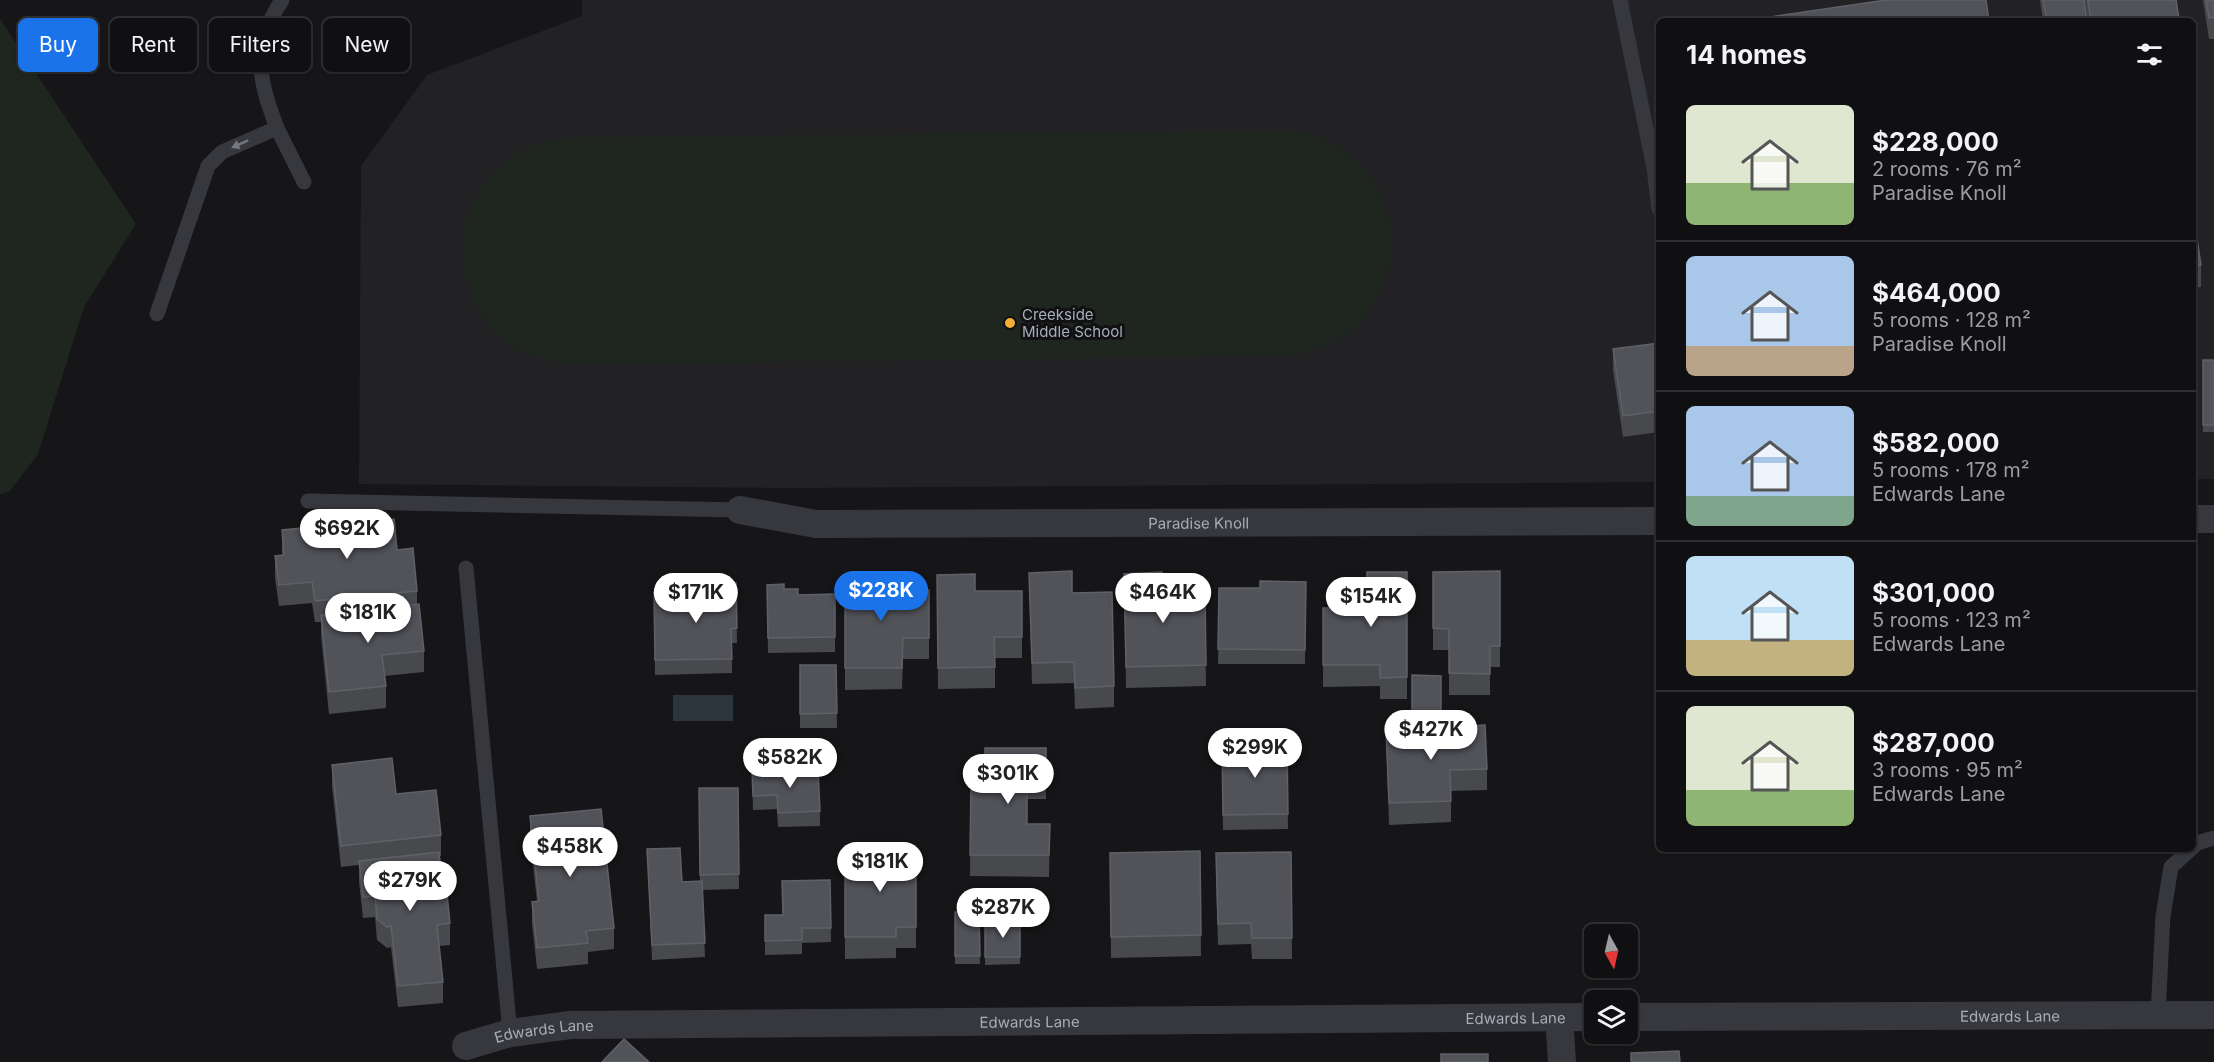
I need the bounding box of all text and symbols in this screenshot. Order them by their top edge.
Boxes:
chip: Buy [18,18,98,72]
chip: Rent [110,18,197,72]
chip: Filters [209,18,311,72]
chip: New [323,18,410,72]
icon: filters [2133,38,2166,71]
text: 14 homes [1686,39,1807,70]
text: $228,000 [1872,126,1999,157]
icon: home [1734,129,1806,201]
one-way arrow [232,139,249,148]
text: 2 rooms · 76 m² [1872,157,2021,181]
text: Paradise Knoll [1872,181,2007,205]
text: $464,000 [1872,277,2001,308]
icon: home [1734,280,1806,352]
place label: Creekside Middle School [1022,305,1123,341]
text: 5 rooms · 128 m² [1872,308,2031,332]
marker: Creekside Middle School [1003,316,1017,330]
text: Paradise Knoll [1872,332,2007,356]
text: $582,000 [1872,427,1999,458]
icon: home [1734,430,1806,502]
text: 5 rooms · 178 m² [1872,458,2030,482]
text: Edwards Lane [1872,482,2006,506]
pin: $692K [305,509,389,560]
street label: Paradise Knoll [1148,513,1249,532]
text: $692K [314,516,380,540]
pin: $228K [839,571,923,622]
pin: $171K [654,573,738,624]
pin: $464K [1121,573,1205,624]
pin: $154K [1329,577,1413,628]
text: $301,000 [1872,577,1995,608]
text: $228K [848,578,914,602]
text: $171K [668,580,724,604]
text: $464K [1129,580,1197,604]
icon: home [1734,580,1806,652]
text: $154K [1340,584,1402,608]
pin: $181K [326,593,410,644]
text: $181K [339,600,397,624]
text: 5 rooms · 123 m² [1872,608,2031,632]
text: Edwards Lane [1872,632,2006,656]
pin: $427K [1389,710,1473,761]
text: $427K [1398,717,1464,741]
text: $287,000 [1872,727,1995,758]
pin: $299K [1213,728,1297,779]
icon: home [1734,730,1806,802]
text: $299K [1222,735,1288,759]
pin: $582K [748,738,832,789]
text: $582K [757,745,823,769]
pin: $301K [966,754,1050,805]
text: 3 rooms · 95 m² [1872,758,2023,782]
text: $301K [977,761,1039,785]
text: Edwards Lane [1872,782,2006,806]
pin: $458K [528,827,612,878]
text: $458K [537,834,603,858]
pin: $181K [838,842,922,893]
text: $181K [851,849,909,873]
pin: $279K [368,861,452,912]
text: $279K [378,868,442,892]
pin: $287K [961,888,1045,939]
text: $287K [971,895,1035,919]
north arrow [1584,924,1638,978]
map controls [1584,924,1638,1044]
button: layers [1584,990,1638,1044]
street label: Edwards Lane [1960,1006,2060,1025]
street label: Edwards Lane [1465,1008,1566,1028]
street label: Edwards Lane [979,1012,1080,1031]
street label: Edwards Lane [492,1015,594,1047]

